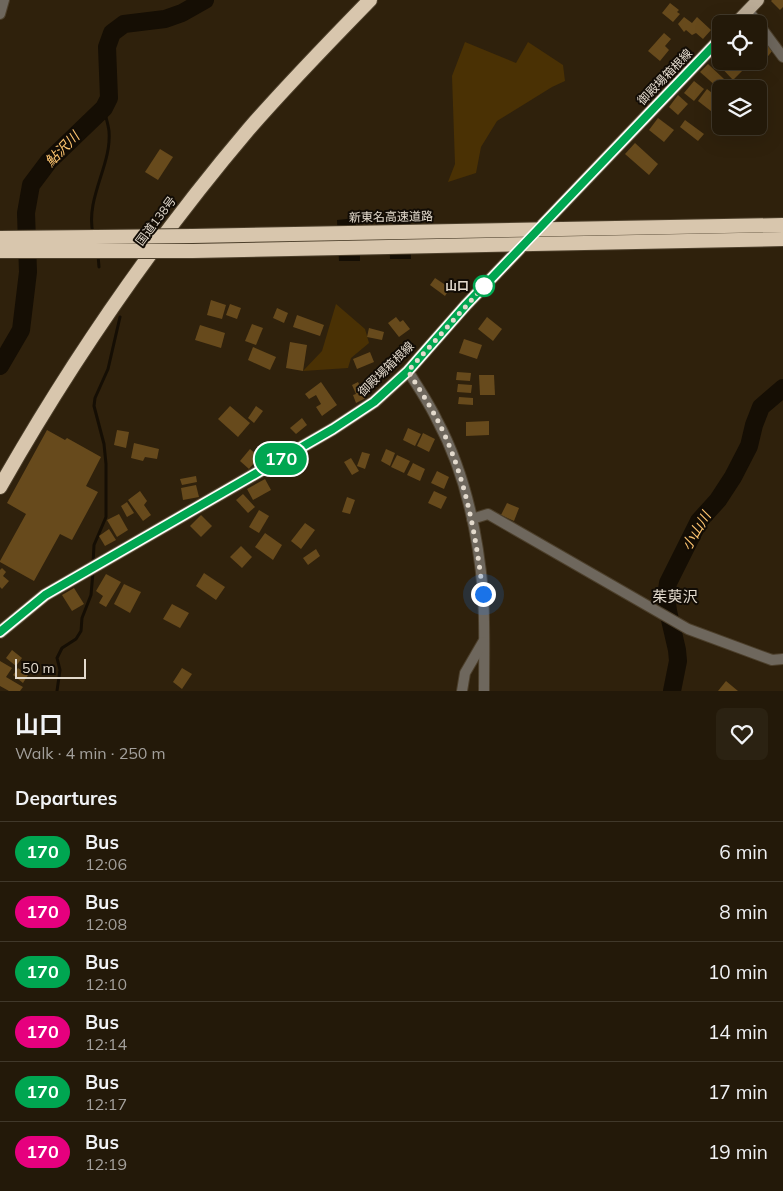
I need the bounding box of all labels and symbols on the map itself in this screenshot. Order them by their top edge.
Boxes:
street label: 御殿場箱根線 [634,46,695,108]
water label: 鮎沢川 [41,126,84,170]
street label: 国道138号 [132,193,179,248]
street label: 新東名高速道路 [349,208,433,225]
marker: 山口 [473,275,495,297]
place label: 山口 [445,278,469,293]
street label: 御殿場箱根線 [355,338,417,399]
line badge: 170 [252,443,310,475]
water label: 小山川 [677,507,716,554]
your location [471,582,496,607]
district label: 茱萸沢 [652,587,698,606]
scale bar [15,656,86,679]

